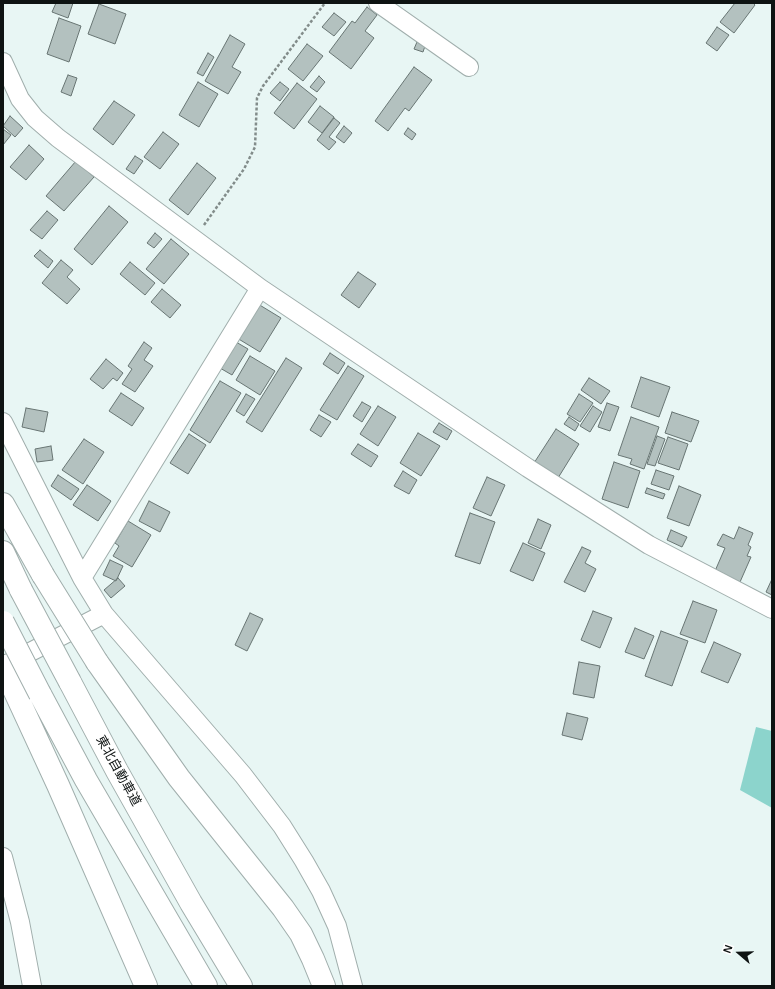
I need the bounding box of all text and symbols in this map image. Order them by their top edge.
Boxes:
street label: 東北自動車道 [92,733,144,809]
north arrow [719,933,759,973]
text: N [721,943,735,955]

